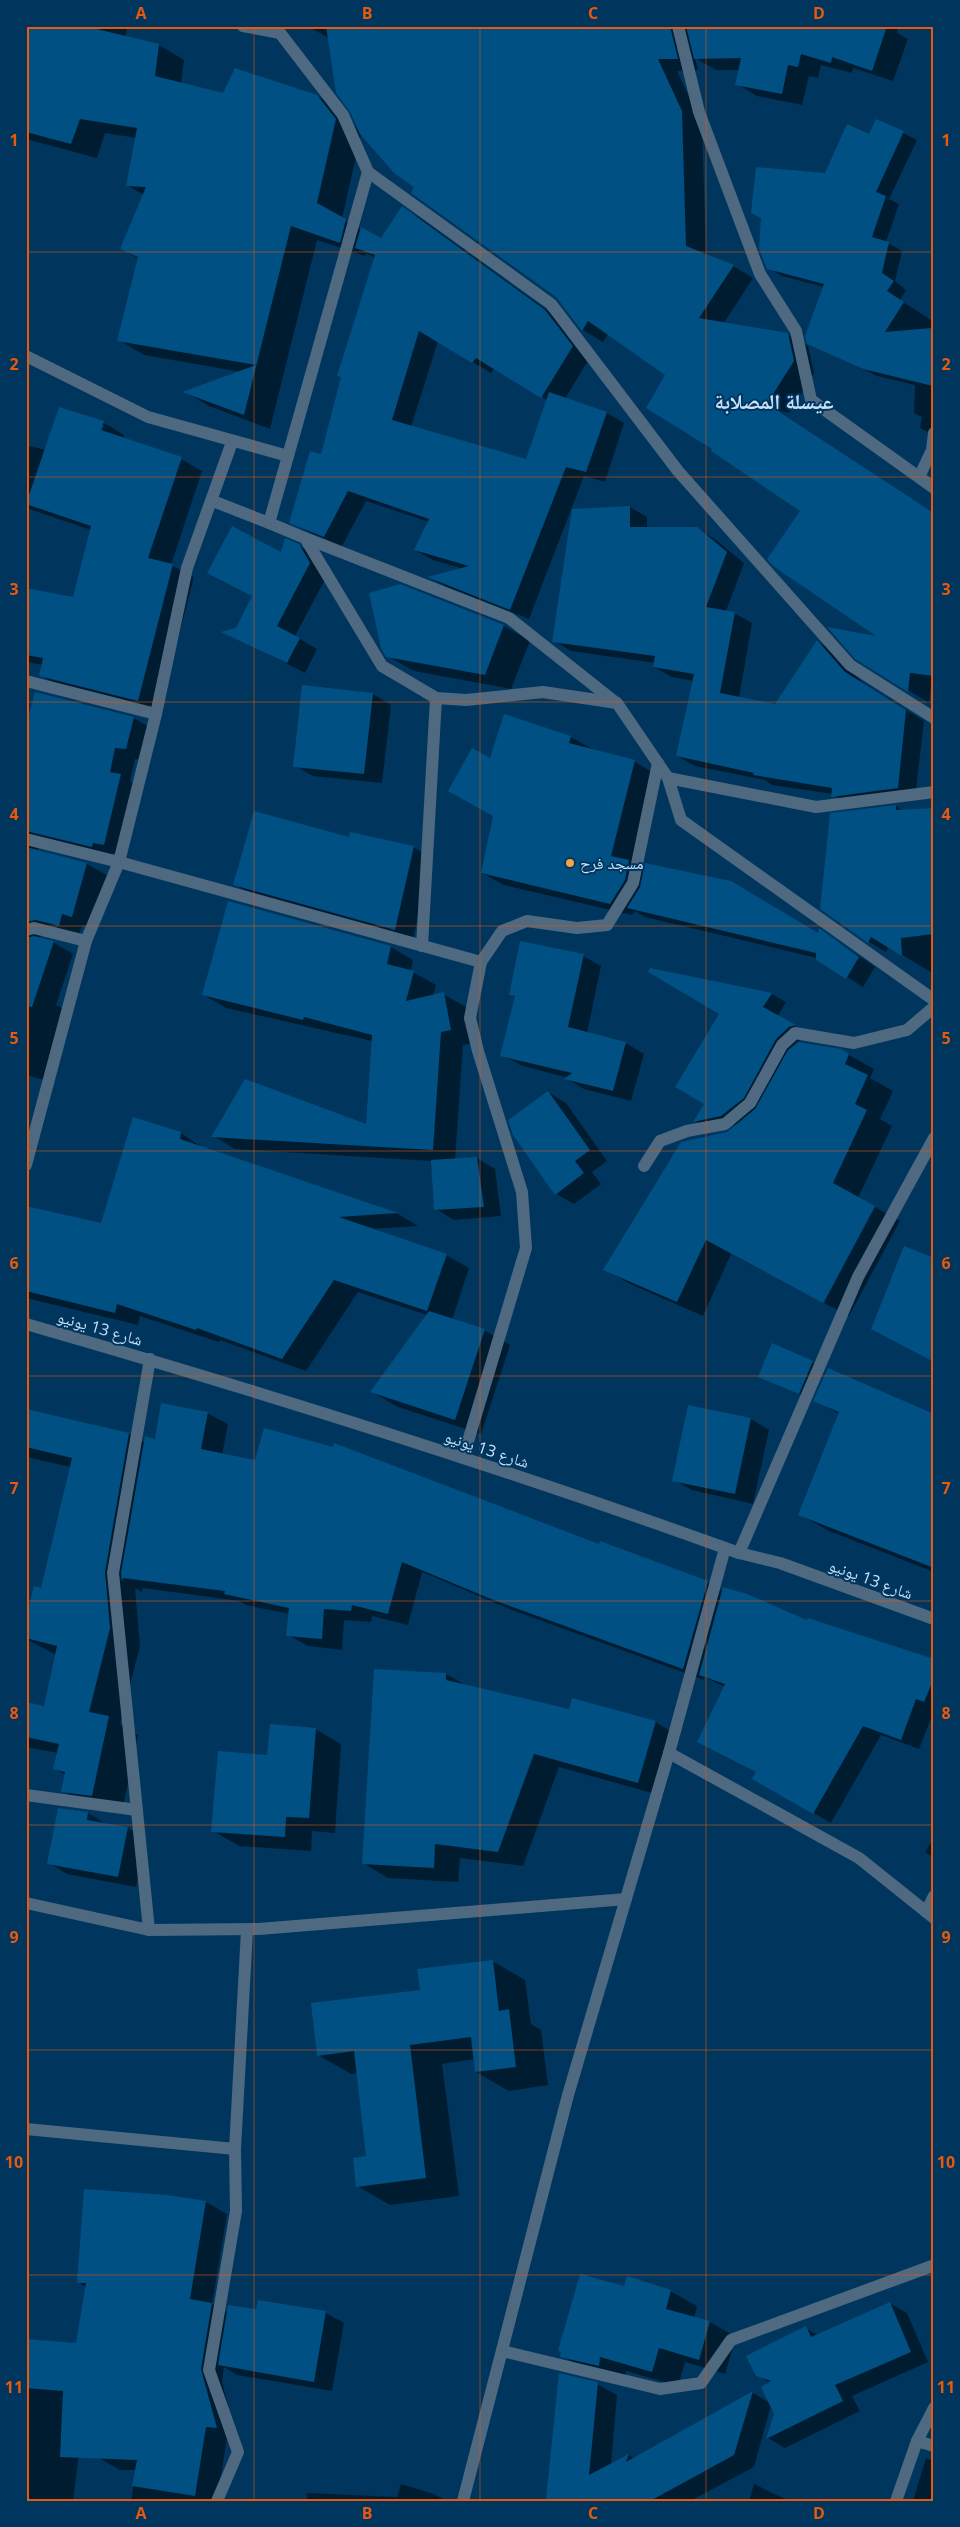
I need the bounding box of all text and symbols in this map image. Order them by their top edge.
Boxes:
text: A [135,2,147,24]
text: B [362,2,372,24]
text: C [588,2,598,24]
text: D [813,2,825,24]
text: 1 [9,129,19,151]
text: 1 [941,129,951,151]
text: 2 [9,353,19,375]
text: 2 [941,353,951,375]
district label: عيسلة المصلابة [714,387,834,415]
text: 3 [9,578,19,600]
text: 3 [941,578,951,600]
text: 4 [9,803,19,825]
text: 4 [941,803,951,825]
place label: مسجد فرح [580,852,644,874]
marker: مسجد فرح [564,857,576,869]
text: 5 [9,1027,19,1049]
text: 5 [941,1027,951,1049]
text: 6 [9,1252,19,1274]
text: 6 [941,1252,951,1274]
street label: شارع 13 يونيو [55,1305,145,1351]
street label: شارع 13 يونيو [442,1425,532,1473]
text: 7 [9,1477,19,1499]
text: 7 [941,1477,951,1499]
street label: شارع 13 يونيو [826,1554,916,1604]
text: 8 [9,1702,19,1724]
text: 8 [941,1702,951,1724]
text: 9 [9,1926,19,1948]
text: 9 [941,1926,951,1948]
text: 10 [5,2151,23,2173]
text: 10 [937,2151,955,2173]
text: 11 [5,2376,23,2398]
text: 11 [937,2376,955,2398]
text: A [135,2502,147,2524]
text: B [362,2502,372,2524]
text: C [588,2502,598,2524]
text: D [813,2502,825,2524]

